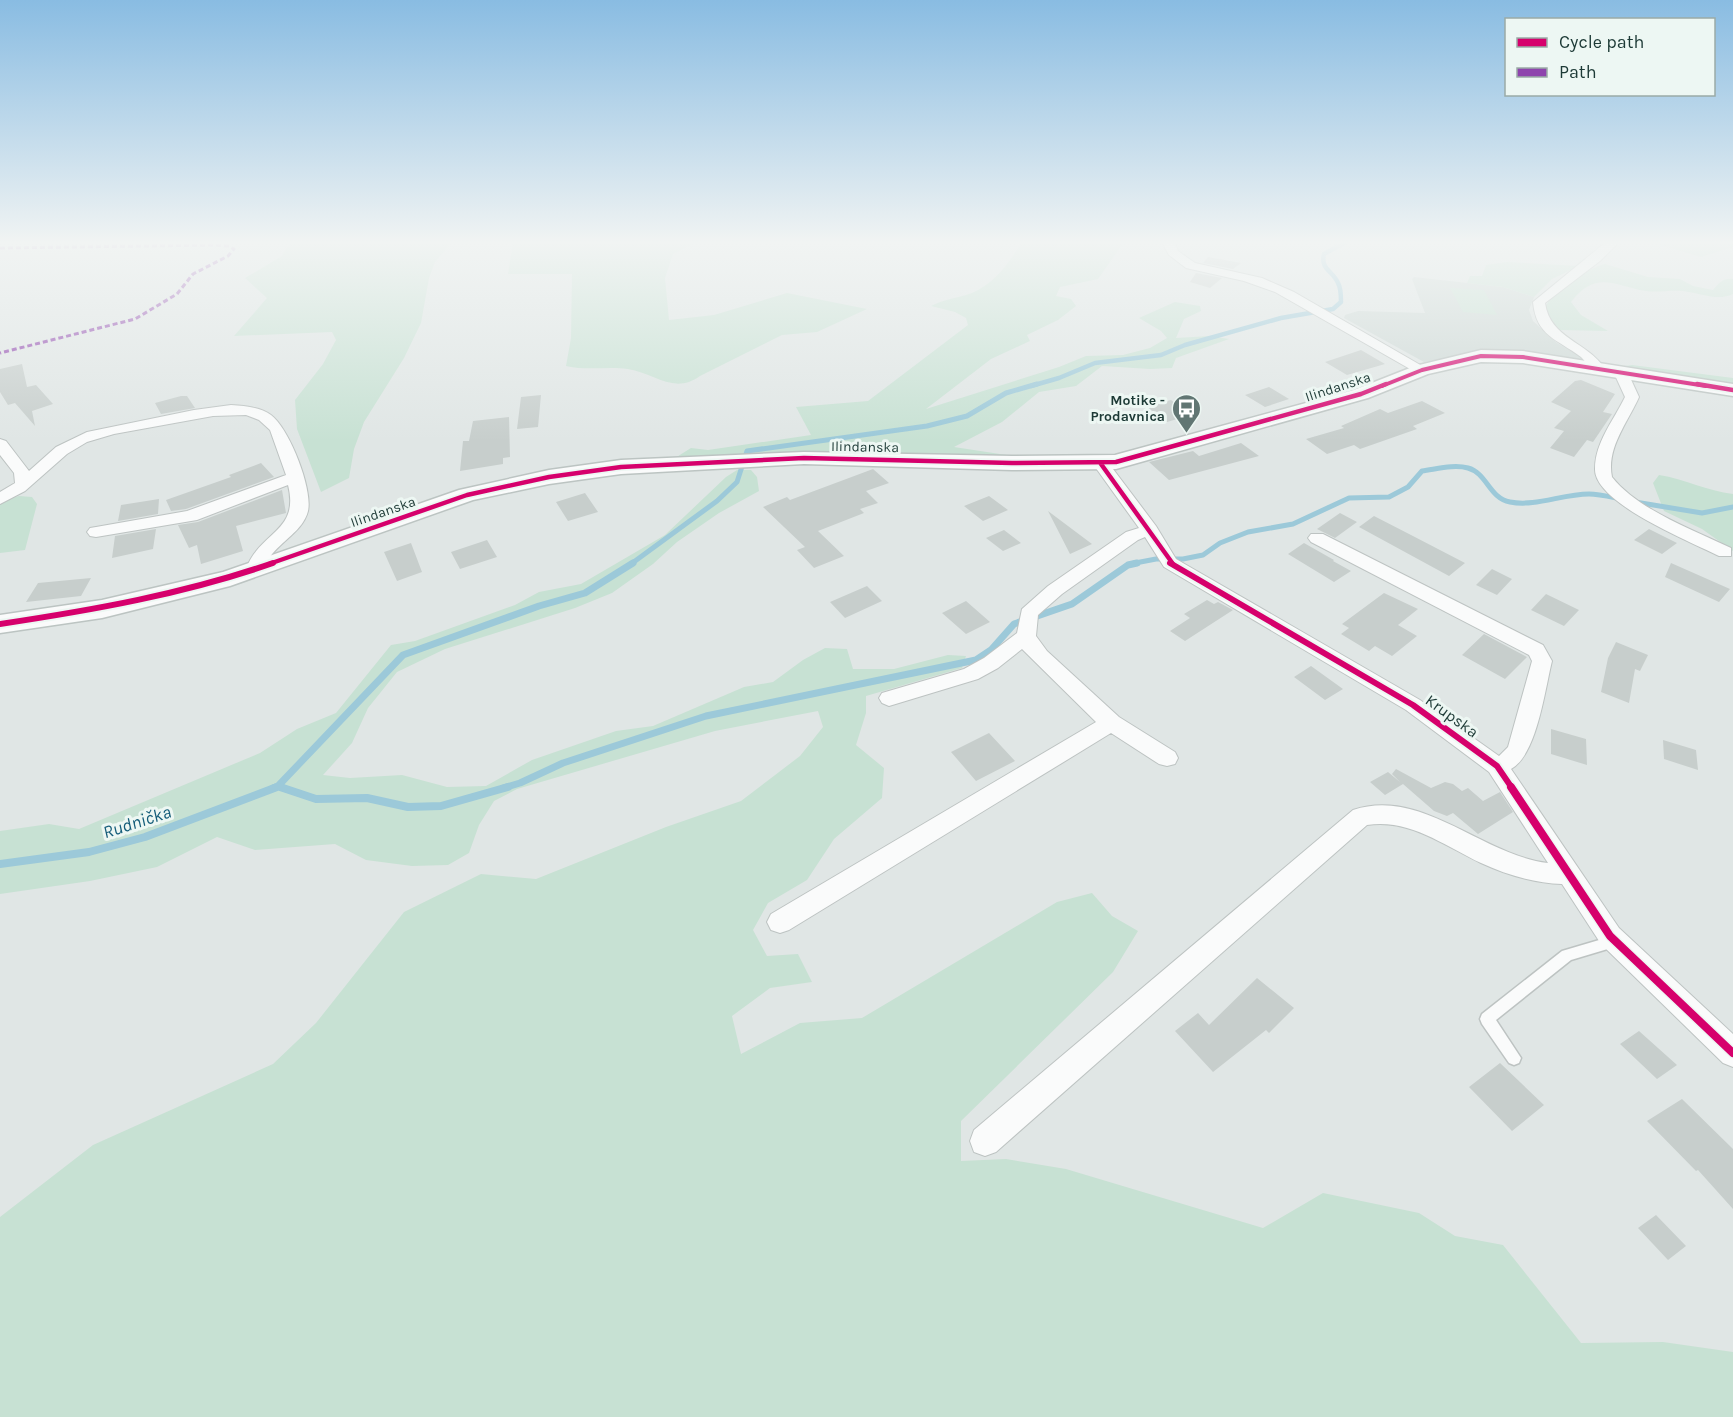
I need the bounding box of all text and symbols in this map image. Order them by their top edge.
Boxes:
legend [1505,18,1715,96]
text: Cycle path [1559,31,1644,53]
text: Path [1559,61,1597,83]
street label: Ilindanska [1303,368,1373,406]
place label: Motike - Prodavnica [1090,392,1165,425]
bus stop icon: Motike - Prodavnica [1170,392,1202,434]
street label: Ilindanska [831,438,899,456]
street label: Ilindanska [348,493,418,531]
street label: Krupska [1422,690,1482,742]
water label: Rudnička [100,801,174,843]

